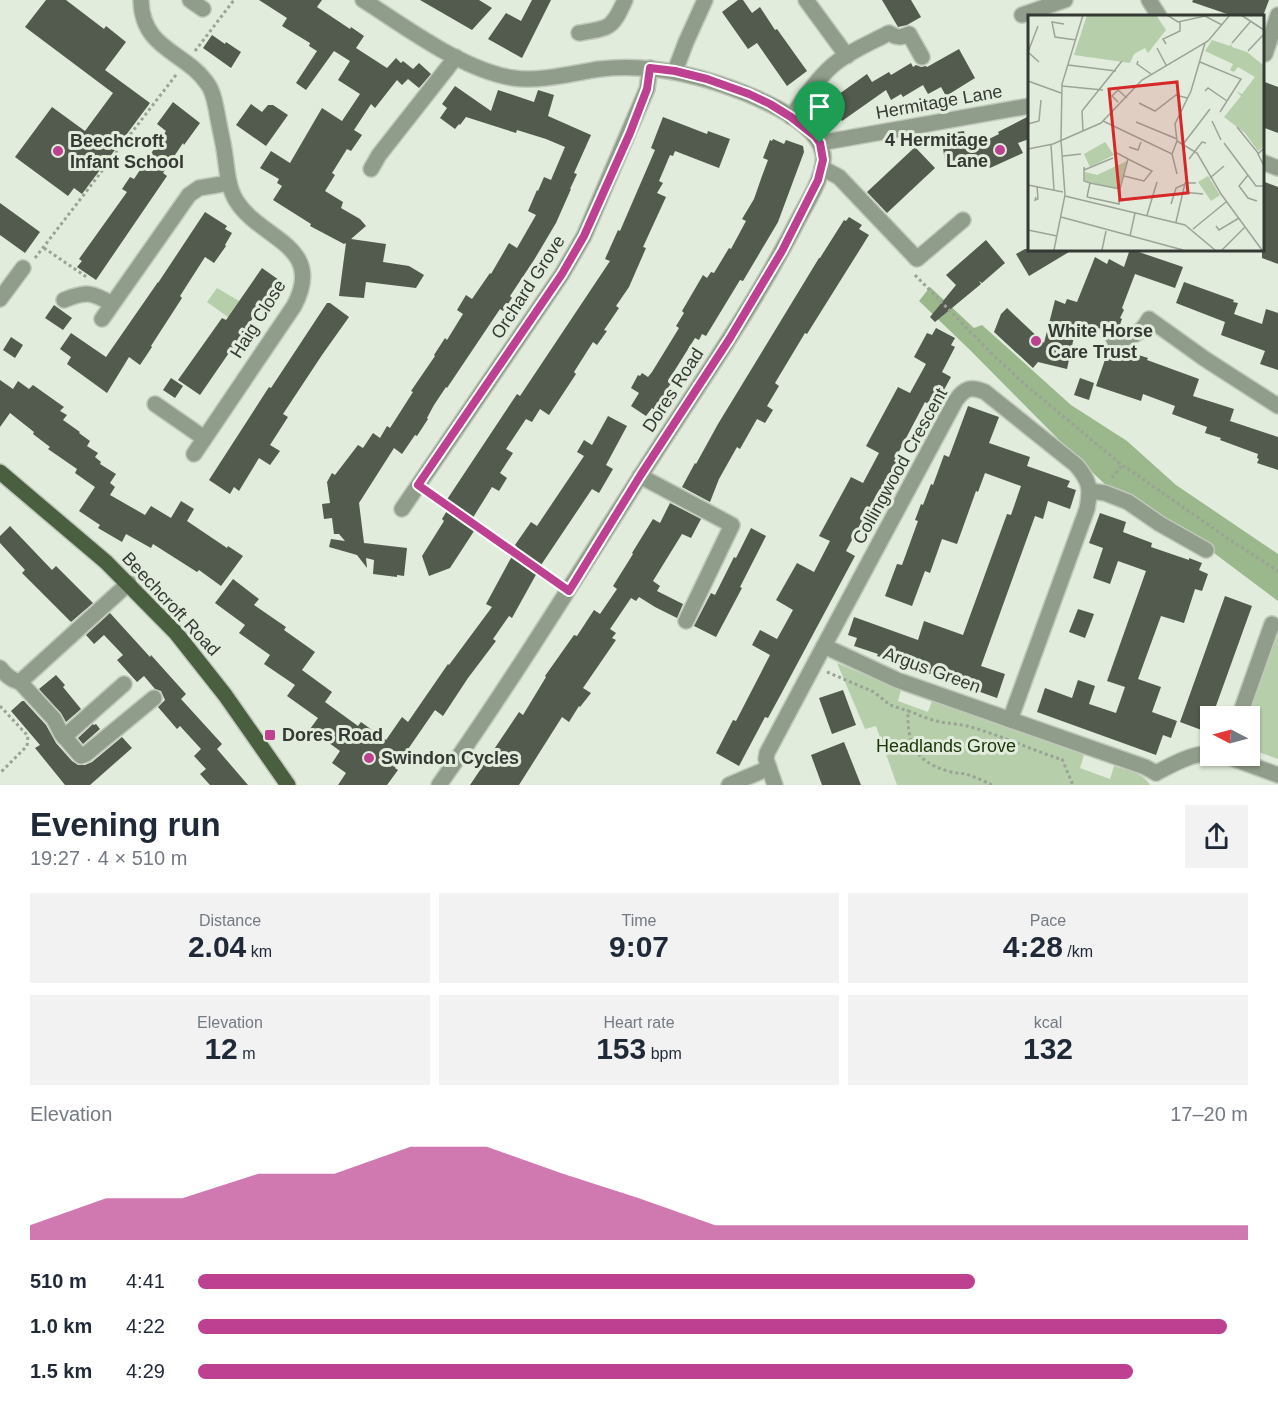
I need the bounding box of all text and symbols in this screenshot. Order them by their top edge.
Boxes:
inset map [1028,15,1263,250]
pin [794,81,845,143]
street label: Hermitage Lane [874,81,1004,123]
icon: arrive [803,90,836,123]
place label: 4 Hermitage Lane [885,130,988,171]
place label: Beechcroft Infant School [70,131,184,172]
marker: 4 Hermitage Lane [993,143,1007,157]
marker: Beechcroft Infant School [51,144,65,158]
street label: Orchard Grove [487,232,569,342]
street label: Haig Close [226,276,290,362]
place label: White Horse Care Trust [1048,321,1153,362]
marker: White Horse Care Trust [1029,334,1043,348]
street label: Dores Road [638,344,708,436]
street label: Collingwood Crescent [849,385,951,547]
street label: Beechcroft Road [118,548,224,660]
street label: Argus Green [881,643,983,697]
north arrow [1200,706,1260,766]
map controls [1200,706,1260,766]
place label: Dores Road [282,725,383,745]
marker: Dores Road [263,728,277,742]
park label: Headlands Grove [876,736,1016,756]
place label: Swindon Cycles [381,748,519,768]
marker: Swindon Cycles [362,751,376,765]
button: share [1185,805,1248,868]
text: Evening run [30,806,221,843]
text: 19:27 · 4 × 510 m [30,847,187,869]
text: Distance [199,912,261,929]
text: Time [622,912,656,929]
text: Pace [1030,912,1066,929]
text: 2.04 [188,930,246,963]
text: 9:07 [609,930,669,963]
text: 4:28 [1003,930,1063,963]
text: km [246,943,272,960]
text: /km [1063,943,1093,960]
text: Elevation [197,1014,263,1031]
text: Heart rate [603,1014,675,1031]
text: kcal [1034,1014,1062,1031]
text: 12 [204,1032,238,1065]
text: 153 [596,1032,646,1065]
text: 132 [1023,1032,1073,1065]
text: m [238,1045,256,1062]
text: bpm [646,1045,682,1062]
text: Elevation [30,1103,112,1125]
text: 17–20 m [1170,1103,1248,1125]
text: 510 m [30,1270,87,1292]
text: 4:41 [126,1270,165,1292]
text: 1.0 km [30,1315,92,1337]
text: 4:22 [126,1315,165,1337]
text: 1.5 km [30,1360,92,1382]
text: 4:29 [126,1360,165,1382]

